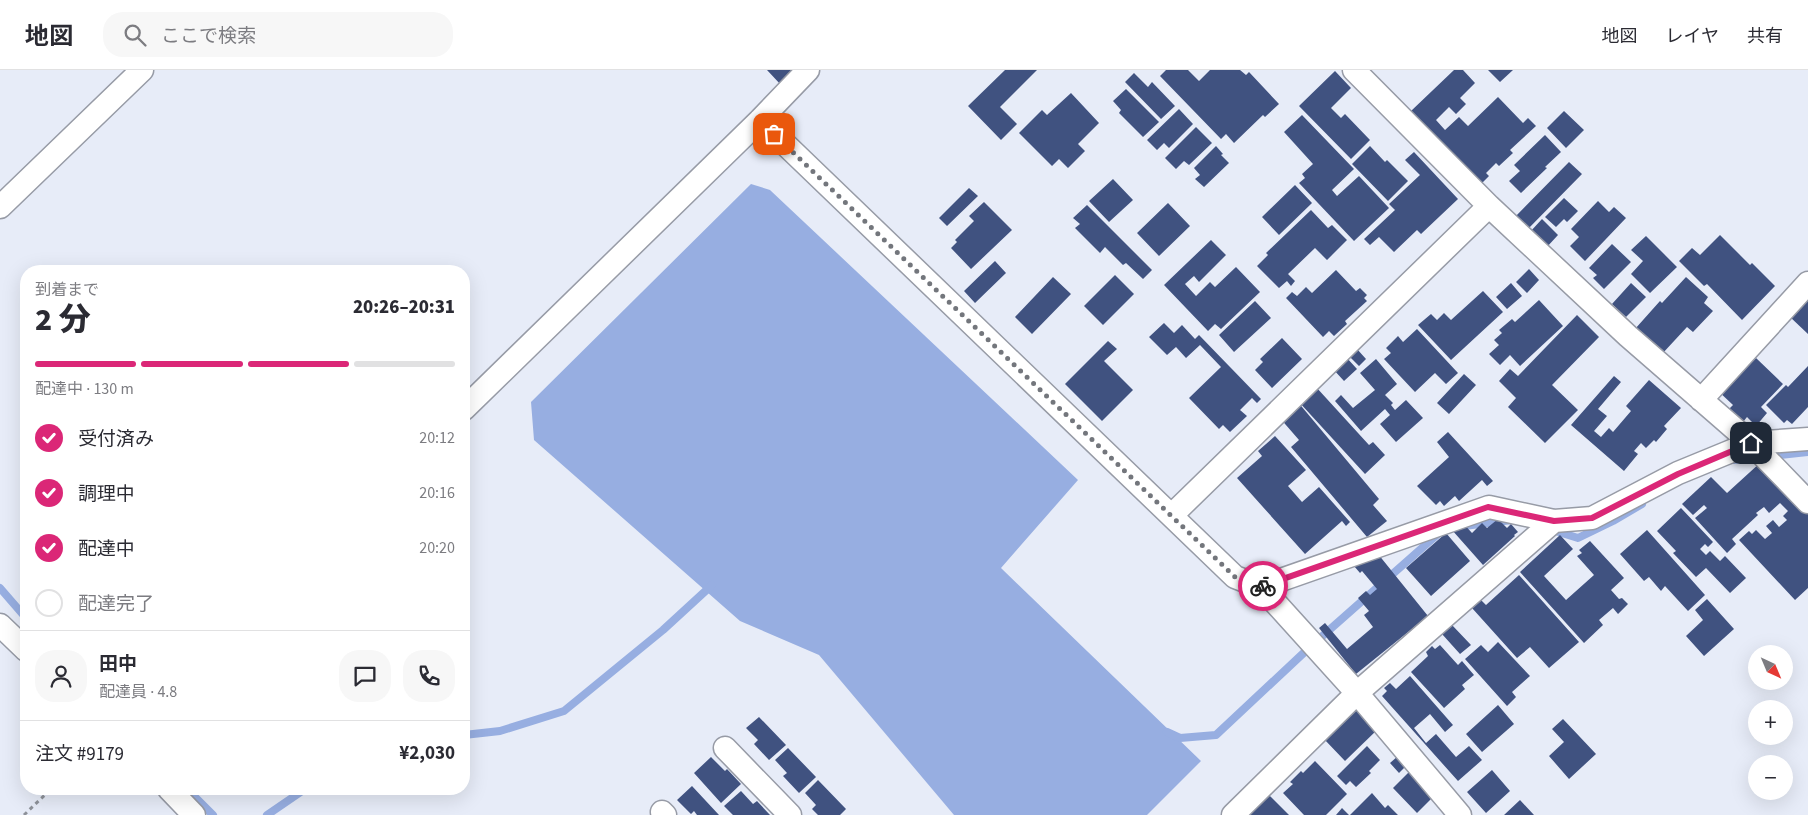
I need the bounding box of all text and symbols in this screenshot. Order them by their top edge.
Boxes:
search box [103,12,453,57]
text: 地図 [25,19,73,54]
icon: search [121,21,149,49]
text: ここで検索 [161,23,256,50]
text: 地図 [1602,24,1638,49]
text: レイヤ [1666,24,1719,49]
text: 共有 [1747,24,1783,49]
pin [753,113,795,155]
icon: bag [760,120,788,148]
text: 到着まで [35,279,99,301]
text: 20:26–20:31 [353,294,455,321]
text: 2 分 [35,297,91,343]
text: 配達中 · 130 m [35,378,134,400]
pin [1730,422,1772,464]
icon: check [35,424,63,452]
text: 受付済み [78,426,154,453]
text: 20:12 [419,427,455,449]
icon: home [1737,429,1765,457]
icon: check [35,479,63,507]
text: 調理中 [78,481,135,508]
text: 20:16 [419,482,455,504]
icon: check [35,534,63,562]
text: 配達中 [78,536,135,563]
text: 20:20 [419,537,455,559]
courier [1238,561,1288,611]
icon: bike [1249,572,1277,600]
text: 配達完了 [78,591,154,618]
north arrow [1748,645,1792,690]
map controls [1748,645,1793,800]
button: person [35,650,87,702]
button: chat [339,650,391,702]
button: phone [403,650,455,702]
text: 田中 [99,651,137,678]
text: 配達員 · 4.8 [99,681,177,703]
button: + [1748,700,1793,745]
text: ¥2,030 [399,740,455,767]
text: 注文 #9179 [35,741,124,768]
button: − [1748,755,1793,800]

